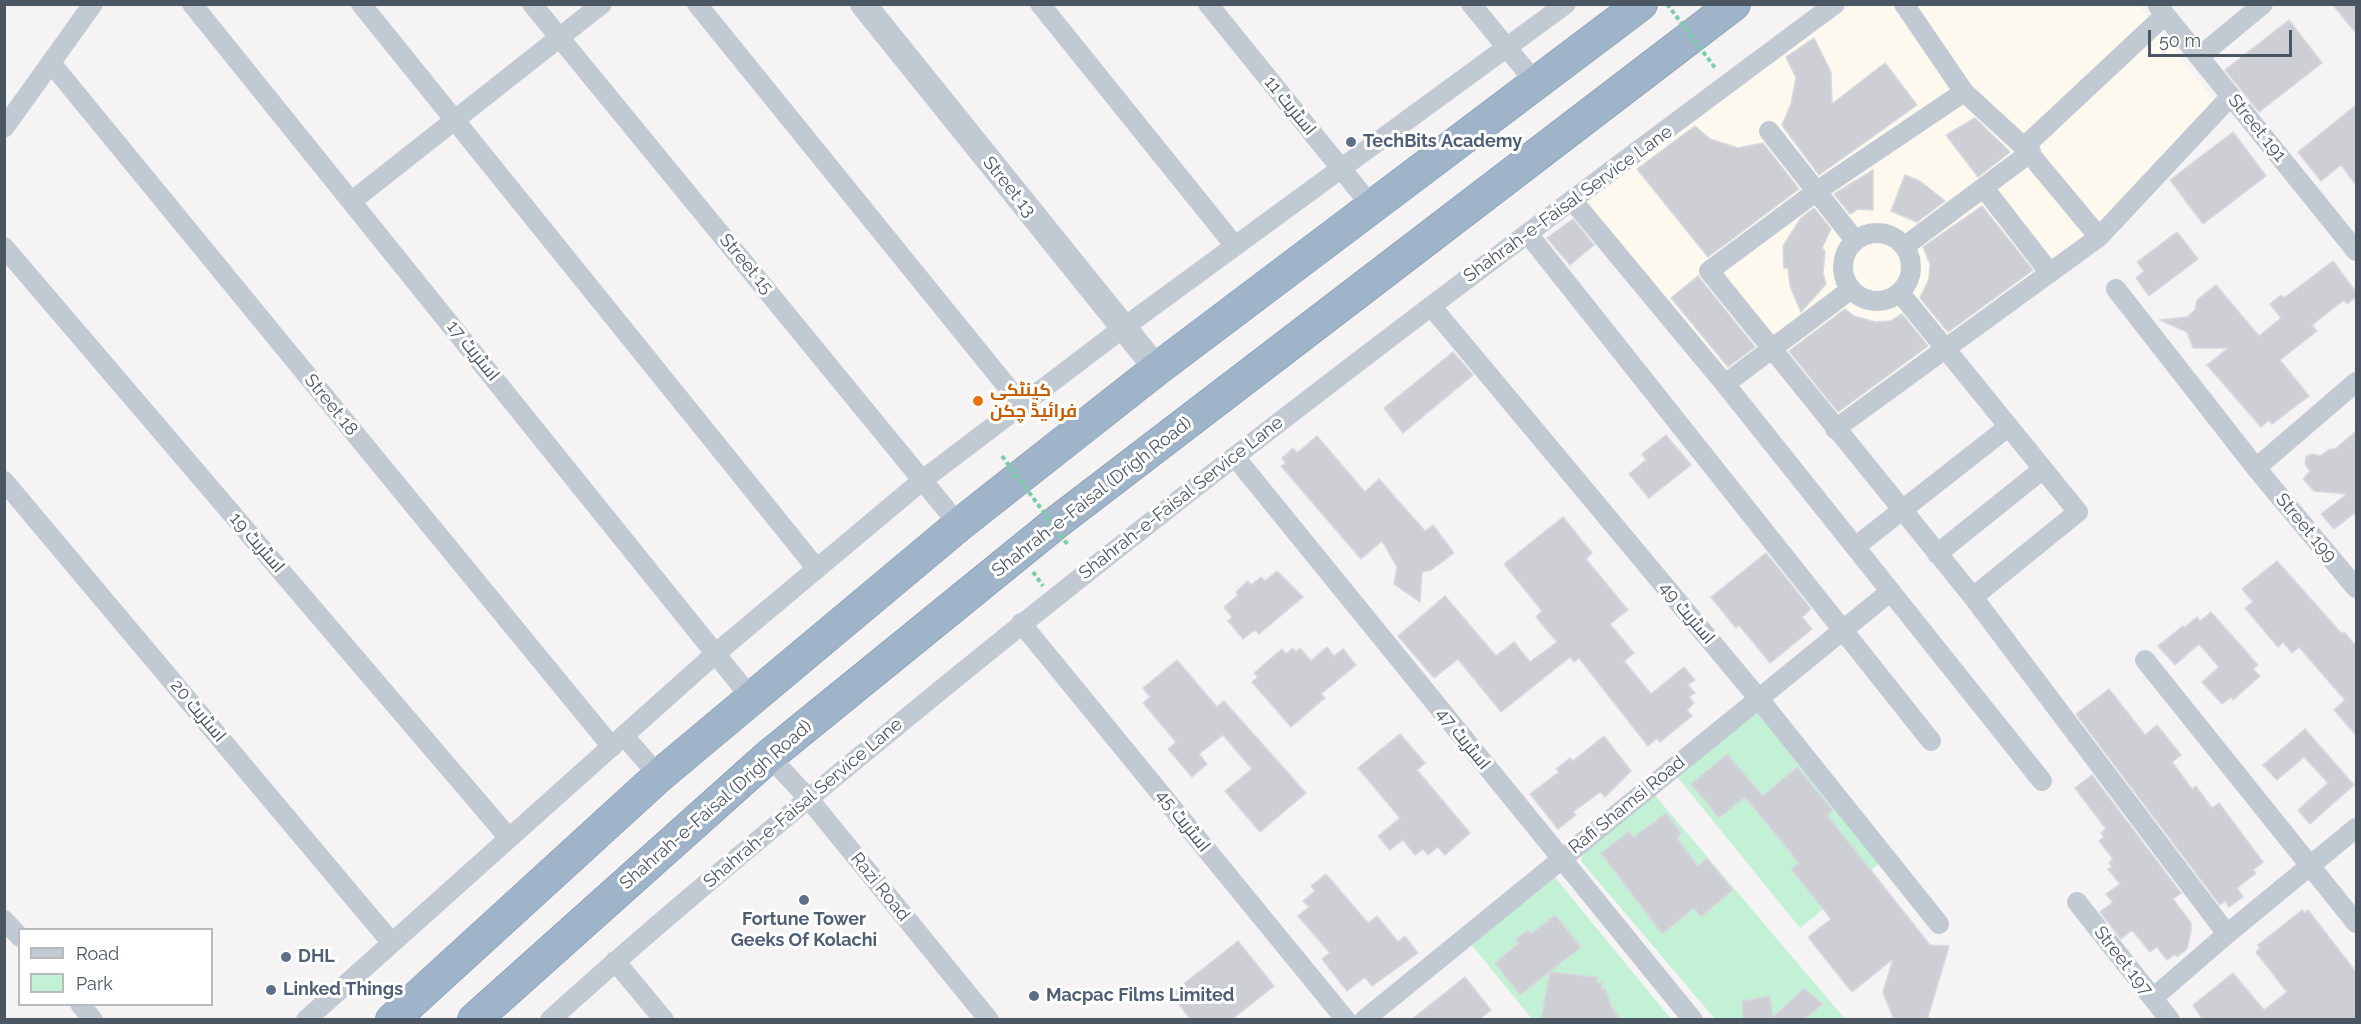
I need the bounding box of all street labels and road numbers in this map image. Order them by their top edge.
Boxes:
street label: اسٹریٹ 11 [1260,72,1320,140]
street label: Street 191 [2223,90,2291,166]
street label: Shahrah-e-Faisal Service Lane [1459,121,1677,287]
street label: Street 13 [978,152,1040,222]
street label: Street 15 [715,229,777,299]
street label: اسٹریٹ 17 [442,316,504,386]
street label: Street 18 [300,370,362,440]
street label: Shahrah-e-Faisal (Drigh Road) [988,412,1196,582]
street label: Shahrah-e-Faisal Service Lane [1075,412,1287,584]
street label: Street 199 [2271,489,2341,567]
street label: اسٹریٹ 19 [225,508,289,578]
street label: اسٹریٹ 49 [1655,577,1719,649]
street label: اسٹریٹ 20 [166,675,230,747]
street label: اسٹریٹ 47 [1431,703,1495,775]
street label: Shahrah-e-Faisal Service Lane [699,713,907,893]
street label: Shahrah-e-Faisal (Drigh Road) [616,716,816,894]
street label: Rafi Shamsi Road [1565,752,1689,858]
street label: اسٹریٹ 45 [1151,785,1215,857]
street label: Razi Road [846,848,914,926]
street label: Street 197 [2089,922,2157,1000]

